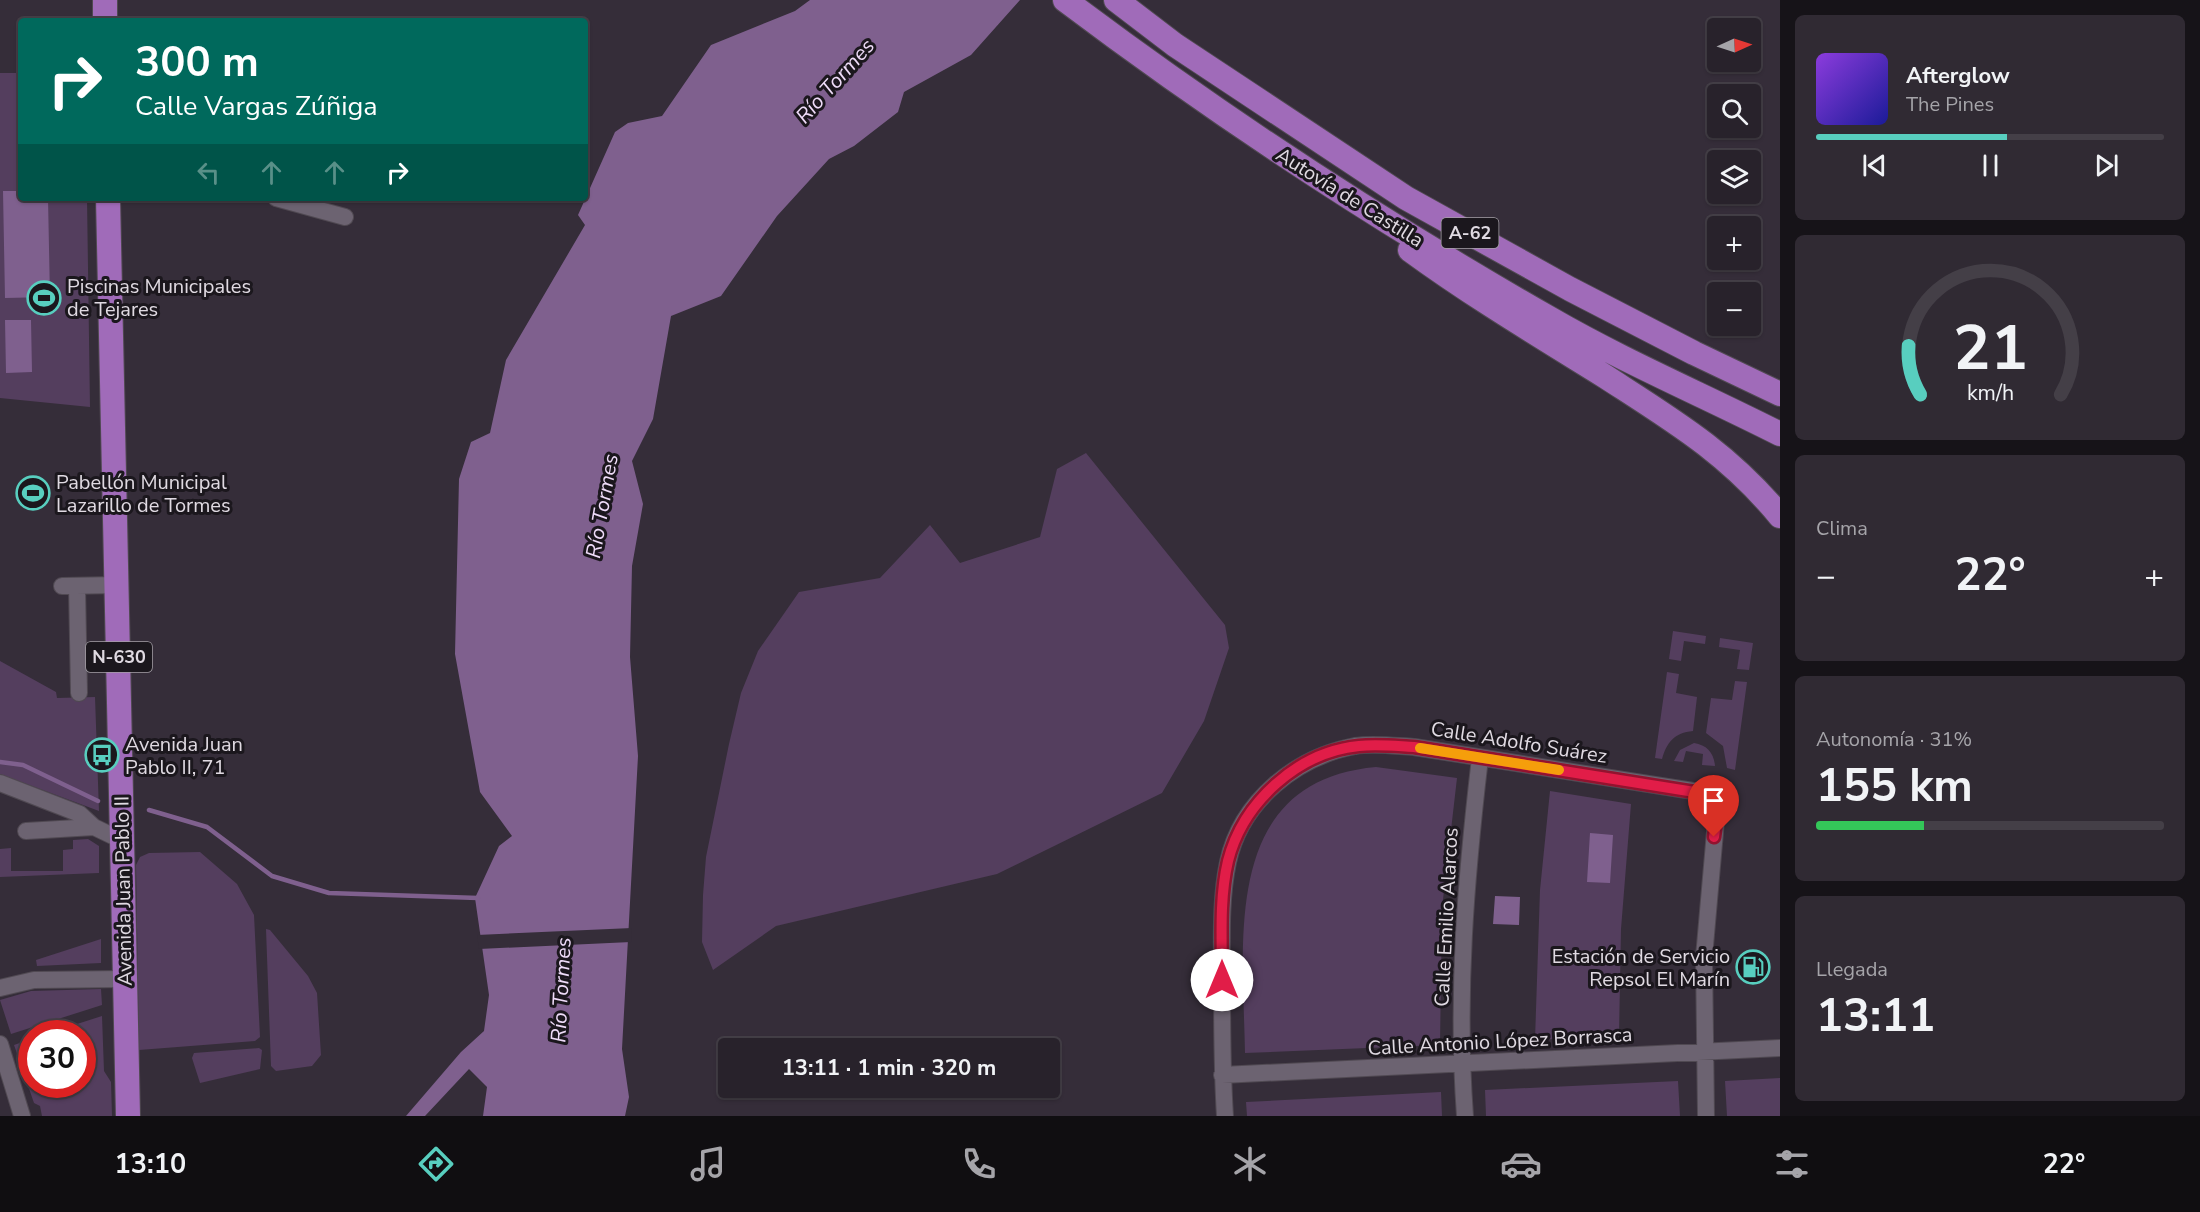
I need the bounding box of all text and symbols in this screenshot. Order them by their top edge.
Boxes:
north arrow [1707,18,1761,72]
map controls [1707,18,1761,336]
water label: Río Tormes [789,32,881,130]
text: 300 m [135,34,259,91]
icon: right [36,42,114,120]
text: Afterglow [1906,61,2010,91]
button: search [1707,84,1761,138]
text: Calle Vargas Zúñiga [135,88,378,125]
text: The Pines [1906,91,1994,118]
street label: Autovía de Castilla [1271,141,1429,254]
icon: previous [1858,149,1891,182]
icon: pause [1974,149,2007,182]
icon: next [2090,149,2123,182]
button: layers [1707,150,1761,204]
icon: left [192,156,225,189]
icon: ahead [255,156,288,189]
icon: ahead [318,156,351,189]
icon: right [381,156,414,189]
button: + [1707,216,1761,270]
road number: A-62 [1442,218,1498,248]
place label: Piscinas Municipales de Tejares [67,273,251,323]
sports icon: Piscinas Municipales de Tejares [26,280,62,316]
button: − [1707,282,1761,336]
text: 21 [1953,306,2027,391]
text: km/h [1966,378,2014,408]
water label: Río Tormes [579,452,625,560]
place label: Pabellón Municipal Lazarillo de Tormes [56,469,231,519]
sports icon: Pabellón Municipal Lazarillo de Tormes [15,475,51,511]
text: Clima [1816,515,1868,542]
text: 22° [1954,545,2026,606]
text: − [1816,554,1836,599]
text: + [2144,554,2164,599]
road number: N-630 [86,642,152,672]
street label: Calle Adolfo Suárez [1429,715,1609,770]
text: Autonomía · 31% [1816,726,1972,753]
place label: Avenida Juan Pablo II, 71 [125,731,243,781]
bus stop icon: Avenida Juan Pablo II, 71 [84,737,120,773]
text: 155 km [1816,756,1973,817]
pin [1688,775,1739,837]
icon: arrive [1697,784,1730,817]
street label: Avenida Juan Pablo II [108,796,139,986]
street label: Calle Emilio Alarcos [1428,827,1465,1007]
water label: Río Tormes [544,937,578,1043]
place label: Estación de Servicio Repsol El Marín [1552,943,1730,993]
position arrow [1190,948,1254,1012]
fuel station icon: Estación de Servicio Repsol El Marín [1735,949,1771,985]
text: Llegada [1816,956,1888,983]
text: 13:11 [1816,986,1935,1047]
speed limit sign: 30 [18,1020,96,1098]
street label: Calle Antonio López Borrasca [1367,1021,1633,1062]
text: 13:11 · 1 min · 320 m [782,1053,996,1083]
icon: directions [415,1143,457,1185]
icon: music [687,1143,729,1185]
icon: phone [958,1143,1000,1185]
icon: climate [1229,1143,1271,1185]
icon: car [1500,1143,1542,1185]
icon: filters [1771,1143,1813,1185]
text: 13:10 [115,1146,186,1183]
text: 22° [2043,1146,2085,1183]

